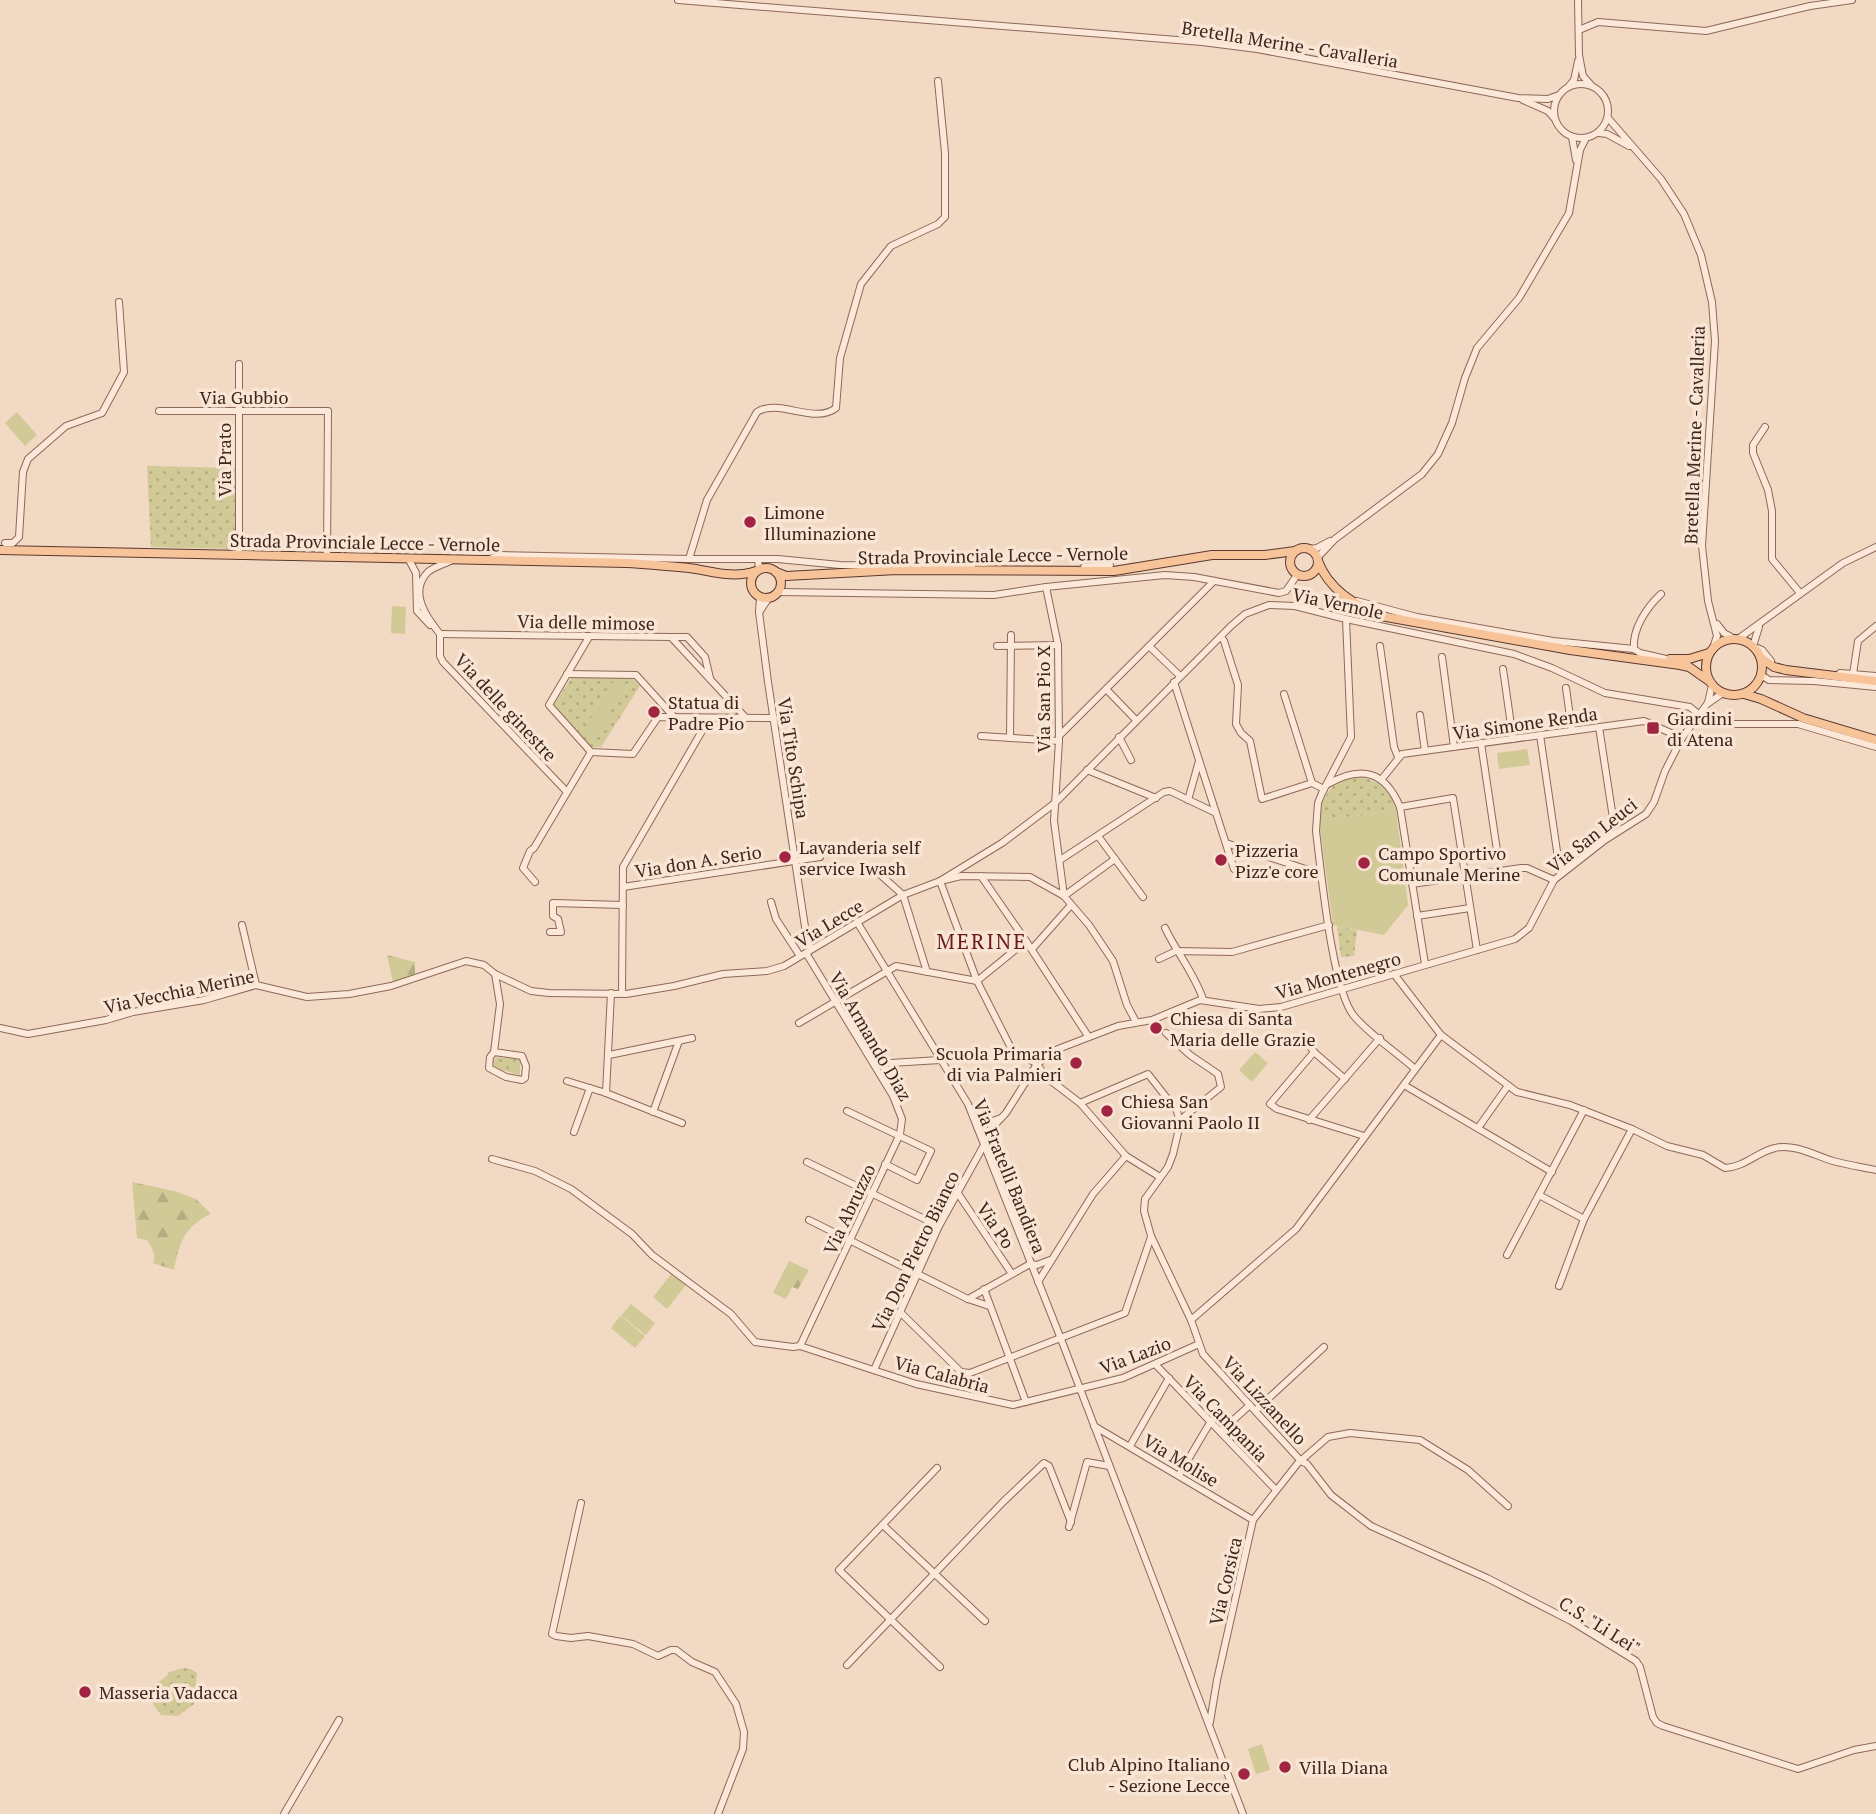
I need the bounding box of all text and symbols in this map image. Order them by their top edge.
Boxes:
street label: Bretella Merine - Cavalleria [1180,15,1400,73]
street label: Bretella Merine - Cavalleria [1678,325,1710,545]
street label: Via Gubbio [200,385,288,409]
street label: Via Prato [212,423,236,497]
place label: Limone Illuminazione [764,500,876,545]
marker: Limone Illuminazione [742,514,758,530]
street label: Strada Provinciale Lecce - Vernole [230,528,500,556]
street label: Strada Provinciale Lecce - Vernole [858,541,1128,569]
street label: Via Vernole [1290,582,1386,624]
street label: Via delle mimose [517,609,655,635]
street label: Via San Pio X [1031,645,1055,753]
street label: Via delle ginestre [450,648,562,766]
place label: Statua di Padre Pio [668,690,744,735]
street label: Via Tito Schipa [773,696,815,820]
street label: Via Simone Renda [1451,701,1599,745]
marker: Statua di Padre Pio [646,704,662,720]
place label: Giardini di Atena [1667,706,1733,751]
marker: Giardini di Atena [1645,720,1661,736]
street label: Via San Leuci [1542,792,1642,878]
place label: Lavanderia self service Iwash [799,835,922,880]
place label: Pizzeria Pizz'e core [1235,838,1318,883]
street label: Via don A. Serio [633,839,763,883]
place label: Campo Sportivo Comunale Merine [1378,841,1520,886]
marker: Lavanderia self service Iwash [777,849,793,865]
marker: Pizzeria Pizz'e core [1213,852,1229,868]
marker: Campo Sportivo Comunale Merine [1356,855,1372,871]
street label: Via Lecce [791,893,867,953]
district label: MERINE [937,927,1027,955]
street label: Via Montenegro [1273,946,1403,1004]
street label: Via Vecchia Merine [102,963,256,1019]
street label: Via Armando Diaz [824,967,918,1105]
place label: Chiesa di Santa Maria delle Grazie [1170,1006,1315,1051]
marker: Chiesa di Santa Maria delle Grazie [1148,1020,1164,1036]
place label: Scuola Primaria di via Palmieri [936,1041,1062,1086]
marker: Scuola Primaria di via Palmieri [1068,1055,1084,1071]
place label: Chiesa San Giovanni Paolo II [1121,1089,1260,1134]
street label: Via Fratelli Bandiera [968,1095,1052,1257]
marker: Chiesa San Giovanni Paolo II [1099,1103,1115,1119]
street label: Via Abruzzo [818,1160,880,1258]
street label: Via Don Pietro Bianco [866,1166,964,1336]
street label: Via Po [972,1197,1020,1253]
street label: Via Lazio [1096,1330,1174,1380]
street label: Via Calabria [892,1350,992,1398]
street label: Via Lizzanello [1218,1350,1312,1450]
street label: Via Campania [1179,1369,1273,1467]
street label: Via Molise [1139,1428,1223,1492]
street label: Via Corsica [1203,1534,1247,1628]
street label: C.S. "Li Lei" [1555,1590,1645,1660]
place label: Masseria Vadacca [99,1680,238,1704]
marker: Masseria Vadacca [77,1684,93,1700]
place label: Club Alpino Italiano - Sezione Lecce [1068,1752,1230,1797]
place label: Villa Diana [1299,1755,1388,1779]
marker: Villa Diana [1277,1759,1293,1775]
marker: Club Alpino Italiano - Sezione Lecce [1236,1766,1252,1782]

